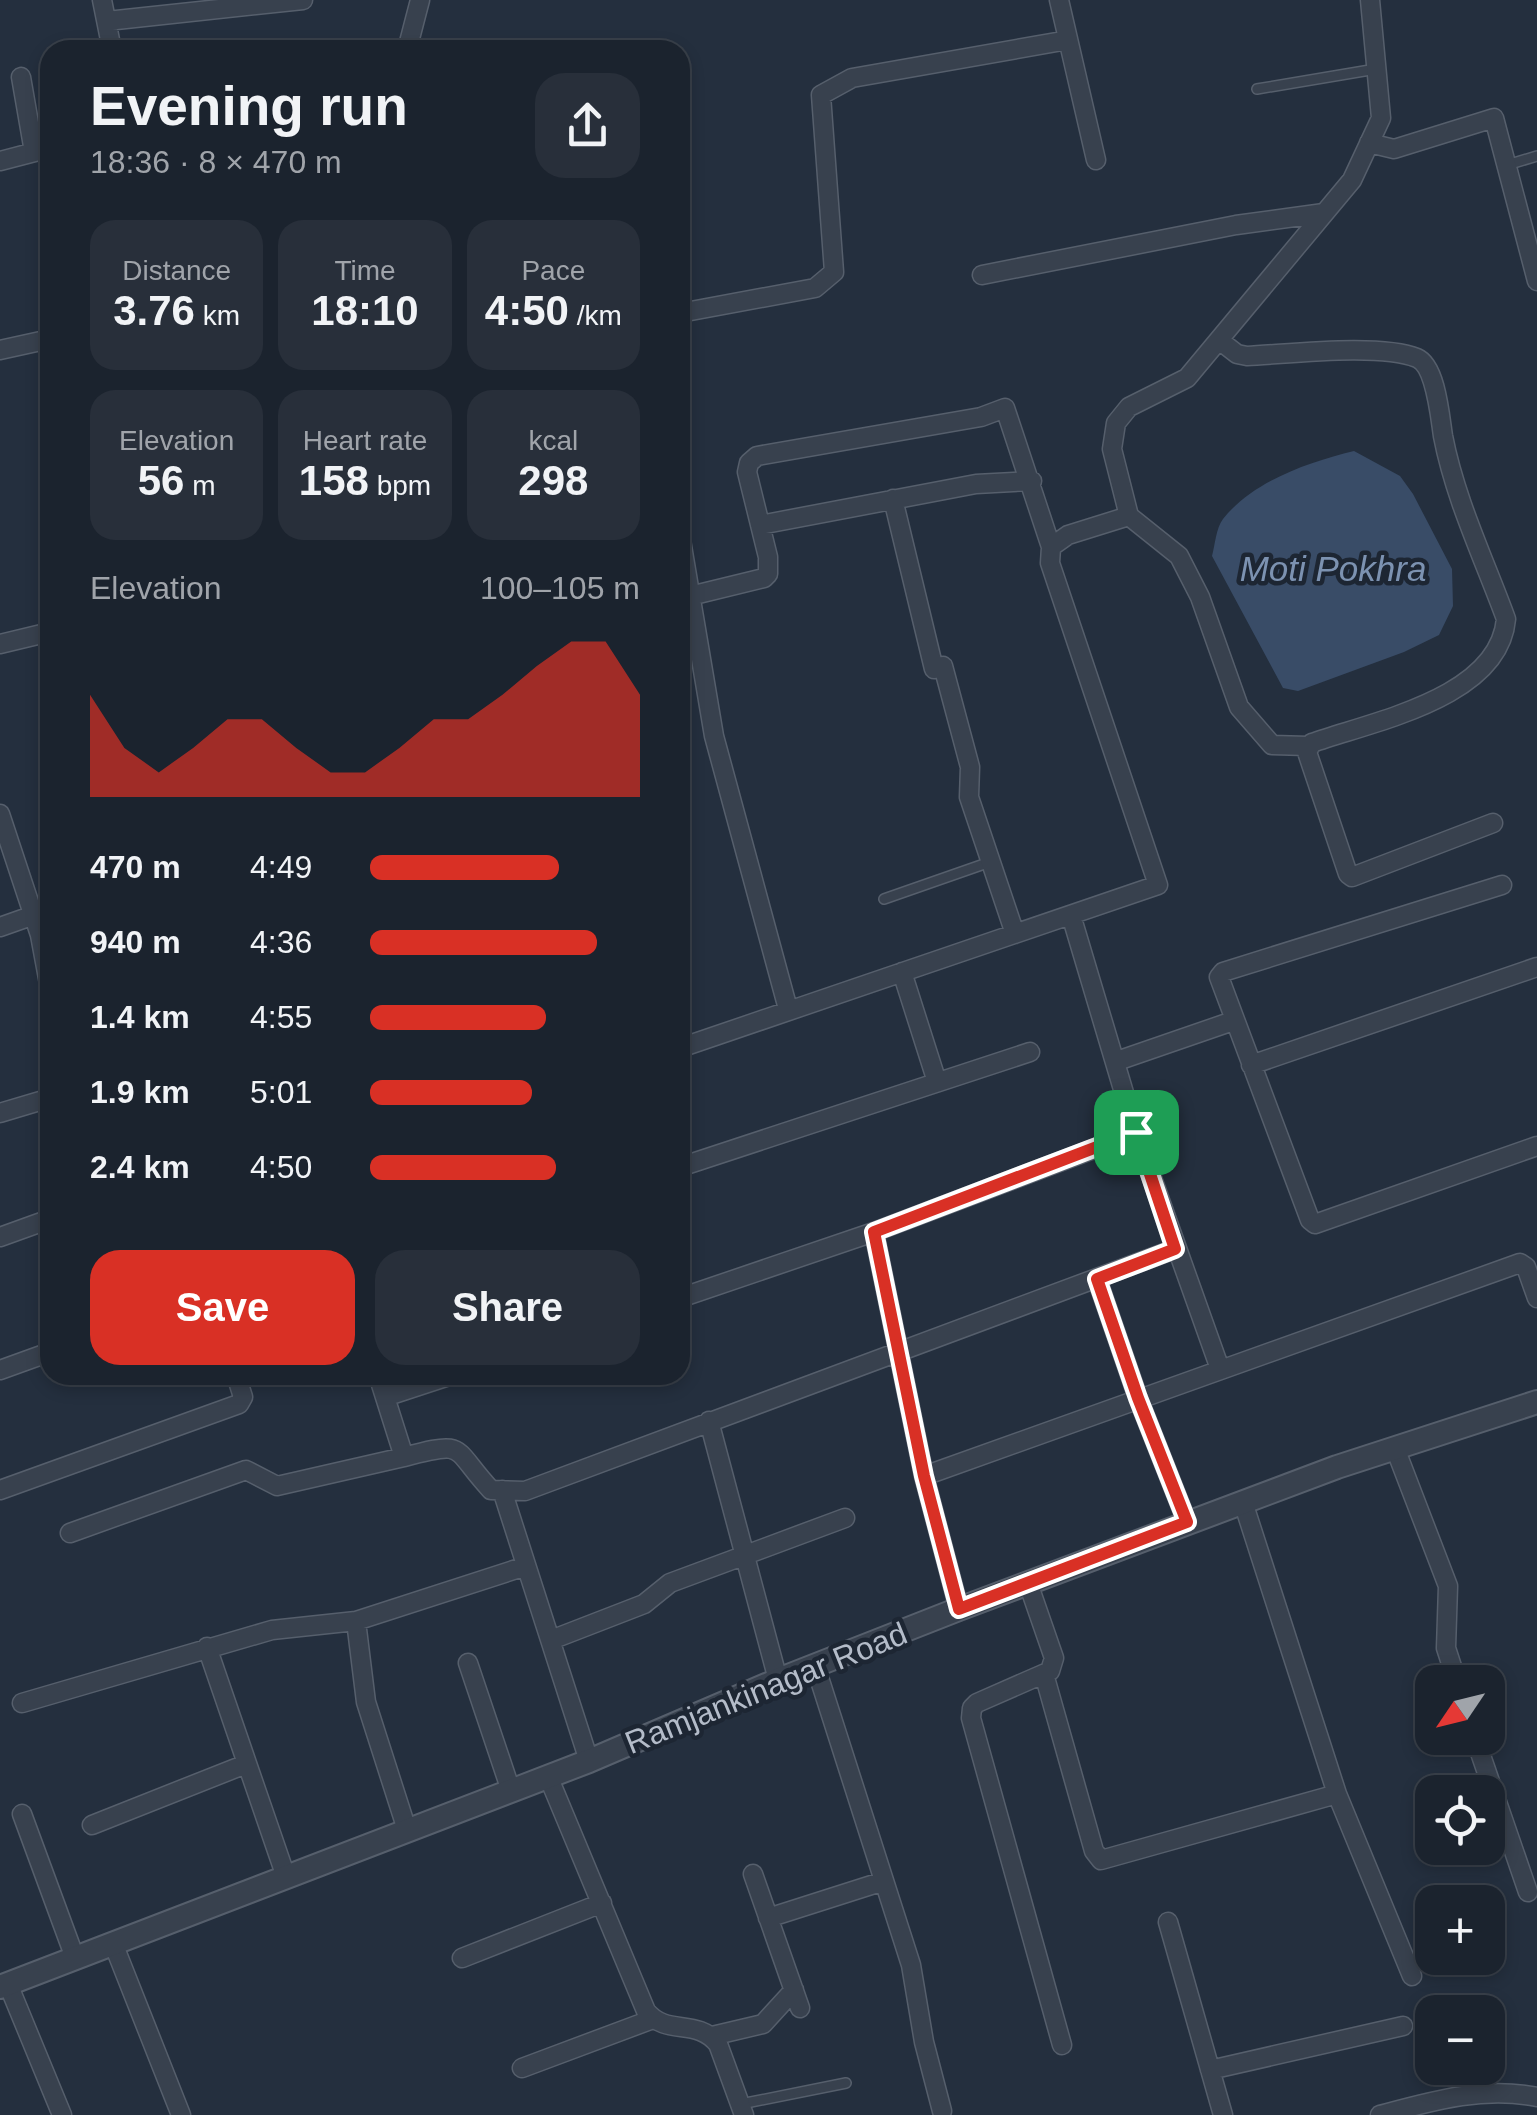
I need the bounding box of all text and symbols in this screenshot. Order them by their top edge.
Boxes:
button: share [535,73,640,178]
text: Evening run [90,75,408,137]
text: 18:36 · 8 × 470 m [90,144,342,180]
text: Distance [122,255,231,286]
text: Time [334,255,396,286]
text: Pace [521,255,585,286]
text: 3.76 [113,287,195,334]
text: 18:10 [311,287,419,334]
text: 4:50 [485,287,569,334]
text: km [195,300,240,331]
text: /km [569,300,622,331]
text: Elevation [119,425,234,456]
text: Heart rate [303,425,427,456]
text: kcal [528,425,578,456]
text: 56 [138,457,184,504]
text: 158 [299,457,369,504]
text: 298 [518,457,588,504]
text: m [184,470,216,501]
text: bpm [369,470,431,501]
water label: Moti Pokhra [1240,549,1426,588]
text: Elevation [90,570,222,606]
text: 100–105 m [480,570,640,606]
text: 470 m [90,849,181,885]
text: 4:49 [250,849,312,885]
text: 940 m [90,924,181,960]
text: 4:36 [250,924,312,960]
text: 1.4 km [90,999,190,1035]
text: 4:55 [250,999,312,1035]
text: 1.9 km [90,1074,190,1110]
text: 5:01 [250,1074,312,1110]
pin [1094,1090,1179,1175]
icon: arrive [1109,1105,1164,1160]
text: 2.4 km [90,1149,190,1185]
text: 4:50 [250,1149,312,1185]
button: Save [90,1250,355,1365]
button: Share [375,1250,640,1365]
street label: Ramjankinagar Road [620,1615,912,1761]
north arrow [1415,1665,1505,1755]
map controls [1415,1665,1505,2085]
button: locate [1415,1775,1505,1865]
button: + [1415,1885,1505,1975]
button: − [1415,1995,1505,2085]

